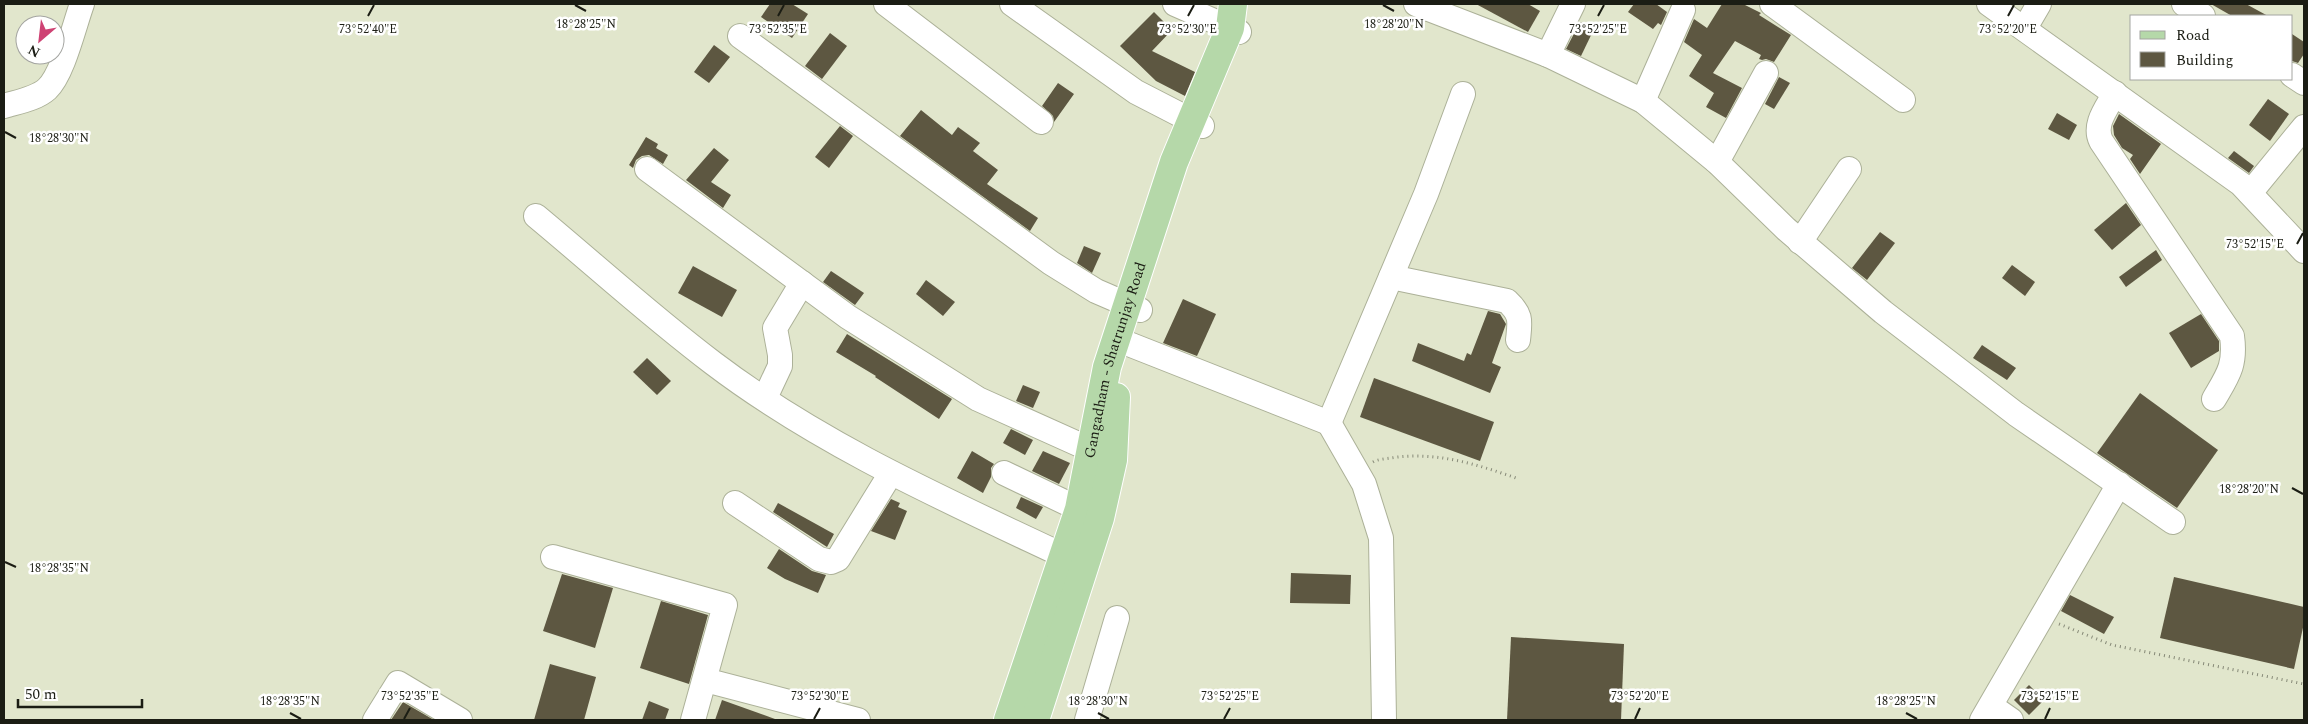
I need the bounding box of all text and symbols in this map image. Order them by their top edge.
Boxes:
north arrow [15,15,65,65]
text: 18°28'25"N [556,15,616,34]
text: 18°28'20"N [1364,15,1424,34]
legend [2130,15,2293,80]
text: 73°52'40"E [339,20,397,39]
text: 73°52'35"E [749,20,807,39]
text: 73°52'30"E [1159,20,1217,39]
text: 73°52'25"E [1569,20,1627,39]
text: 73°52'20"E [1979,20,2037,39]
text: Road [2176,24,2210,47]
text: N [24,39,44,63]
text: Building [2176,49,2233,72]
text: 18°28'30"N [29,129,89,148]
text: 73°52'15"E [2226,235,2284,254]
street label: Gangadham - Shatrunjay Road [1078,259,1153,460]
text: 18°28'20"N [2219,480,2279,499]
text: 18°28'35"N [29,559,89,578]
scale bar [18,676,141,708]
text: 50 m [25,683,57,706]
text: 73°52'35"E [381,687,439,706]
text: 73°52'30"E [791,687,849,706]
text: 73°52'25"E [1201,687,1259,706]
text: 73°52'20"E [1611,687,1669,706]
text: 73°52'15"E [2021,687,2079,706]
text: 18°28'35"N [260,692,320,711]
text: 18°28'30"N [1068,692,1128,711]
text: 18°28'25"N [1876,692,1936,711]

